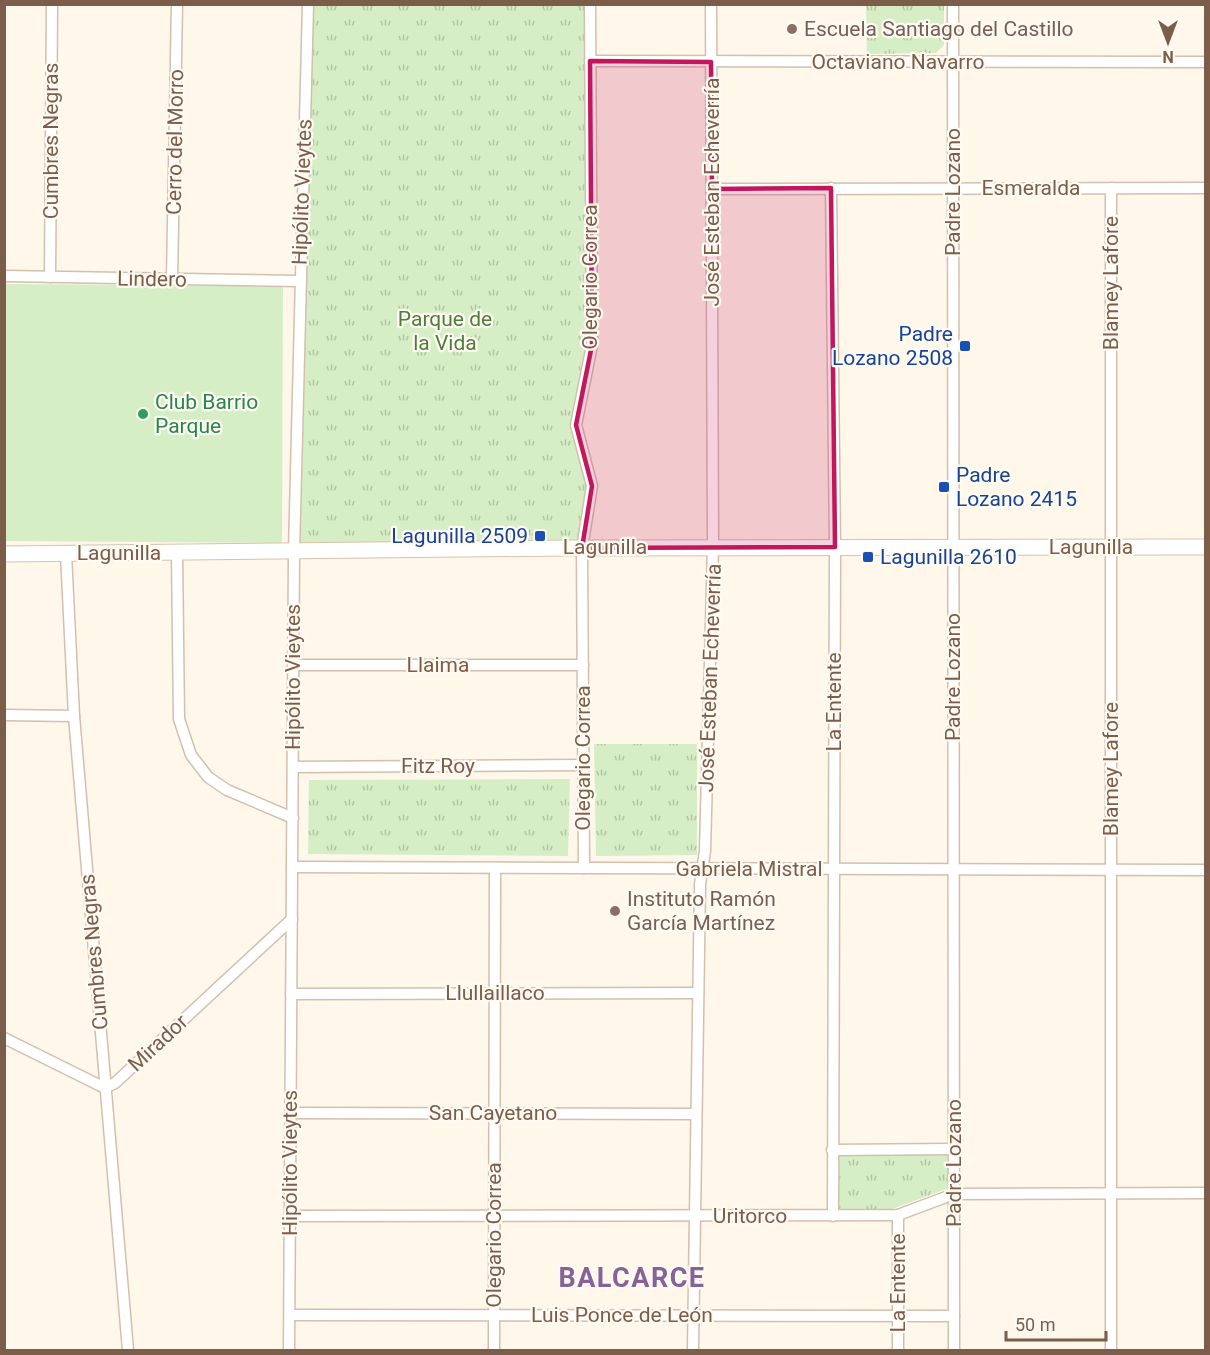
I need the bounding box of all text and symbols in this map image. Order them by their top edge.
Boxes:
north arrow [1138,12,1198,72]
place label: Escuela Santiago del Castillo [804,17,1073,41]
marker: Escuela Santiago del Castillo [785,22,799,36]
text: N [1162,47,1174,66]
street label: Octaviano Navarro [812,50,984,74]
street label: Cumbres Negras [39,63,63,219]
street label: Cerro del Morro [162,69,188,215]
street label: José Esteban Echeverría [700,78,724,306]
street label: Hipólito Vieytes [287,119,317,265]
street label: Padre Lozano [941,128,965,256]
street label: Esmeralda [982,176,1080,200]
street label: Olegario Correa [578,204,602,350]
street label: Blamey Lafore [1099,216,1123,350]
street label: Lindero [117,266,187,292]
park label: Parque de la Vida [398,307,492,355]
place label: Padre Lozano 2508 [832,322,953,370]
marker: Padre Lozano 2508 [958,339,972,353]
place label: Club Barrio Parque [155,390,258,438]
marker: Club Barrio Parque [136,407,150,421]
place label: Padre Lozano 2415 [956,463,1077,511]
marker: Padre Lozano 2415 [937,480,951,494]
place label: Lagunilla 2509 [391,524,528,548]
marker: Lagunilla 2509 [533,529,547,543]
street label: Lagunilla [563,535,647,559]
street label: Lagunilla [1049,535,1133,559]
street label: Lagunilla [77,541,161,565]
place label: Lagunilla 2610 [880,545,1017,569]
marker: Lagunilla 2610 [861,550,875,564]
street label: José Esteban Echeverría [694,563,726,793]
street label: Hipólito Vieytes [281,604,305,750]
street label: Padre Lozano [941,613,965,741]
street label: La Entente [822,652,846,752]
street label: Llaima [407,653,469,677]
street label: Olegario Correa [571,685,595,831]
street label: Blamey Lafore [1099,702,1123,836]
street label: Fitz Roy [401,754,475,778]
street label: Gabriela Mistral [676,857,823,881]
street label: Cumbres Negras [75,873,113,1031]
place label: Instituto Ramón García Martínez [627,887,776,935]
marker: Instituto Ramón García Martínez [608,904,622,918]
street label: Llullaillaco [445,981,545,1005]
street label: Mirador [123,1009,193,1077]
street label: Hipólito Vieytes [278,1090,302,1236]
street label: Padre Lozano [942,1099,966,1227]
street label: San Cayetano [429,1101,557,1125]
street label: Olegario Correa [482,1162,506,1308]
street label: Uritorco [713,1204,787,1228]
street label: La Entente [886,1233,910,1333]
district label: BALCARCE [558,1262,706,1294]
street label: Luis Ponce de León [531,1303,713,1327]
scale bar [1006,1304,1106,1342]
text: 50 m [1015,1314,1055,1335]

